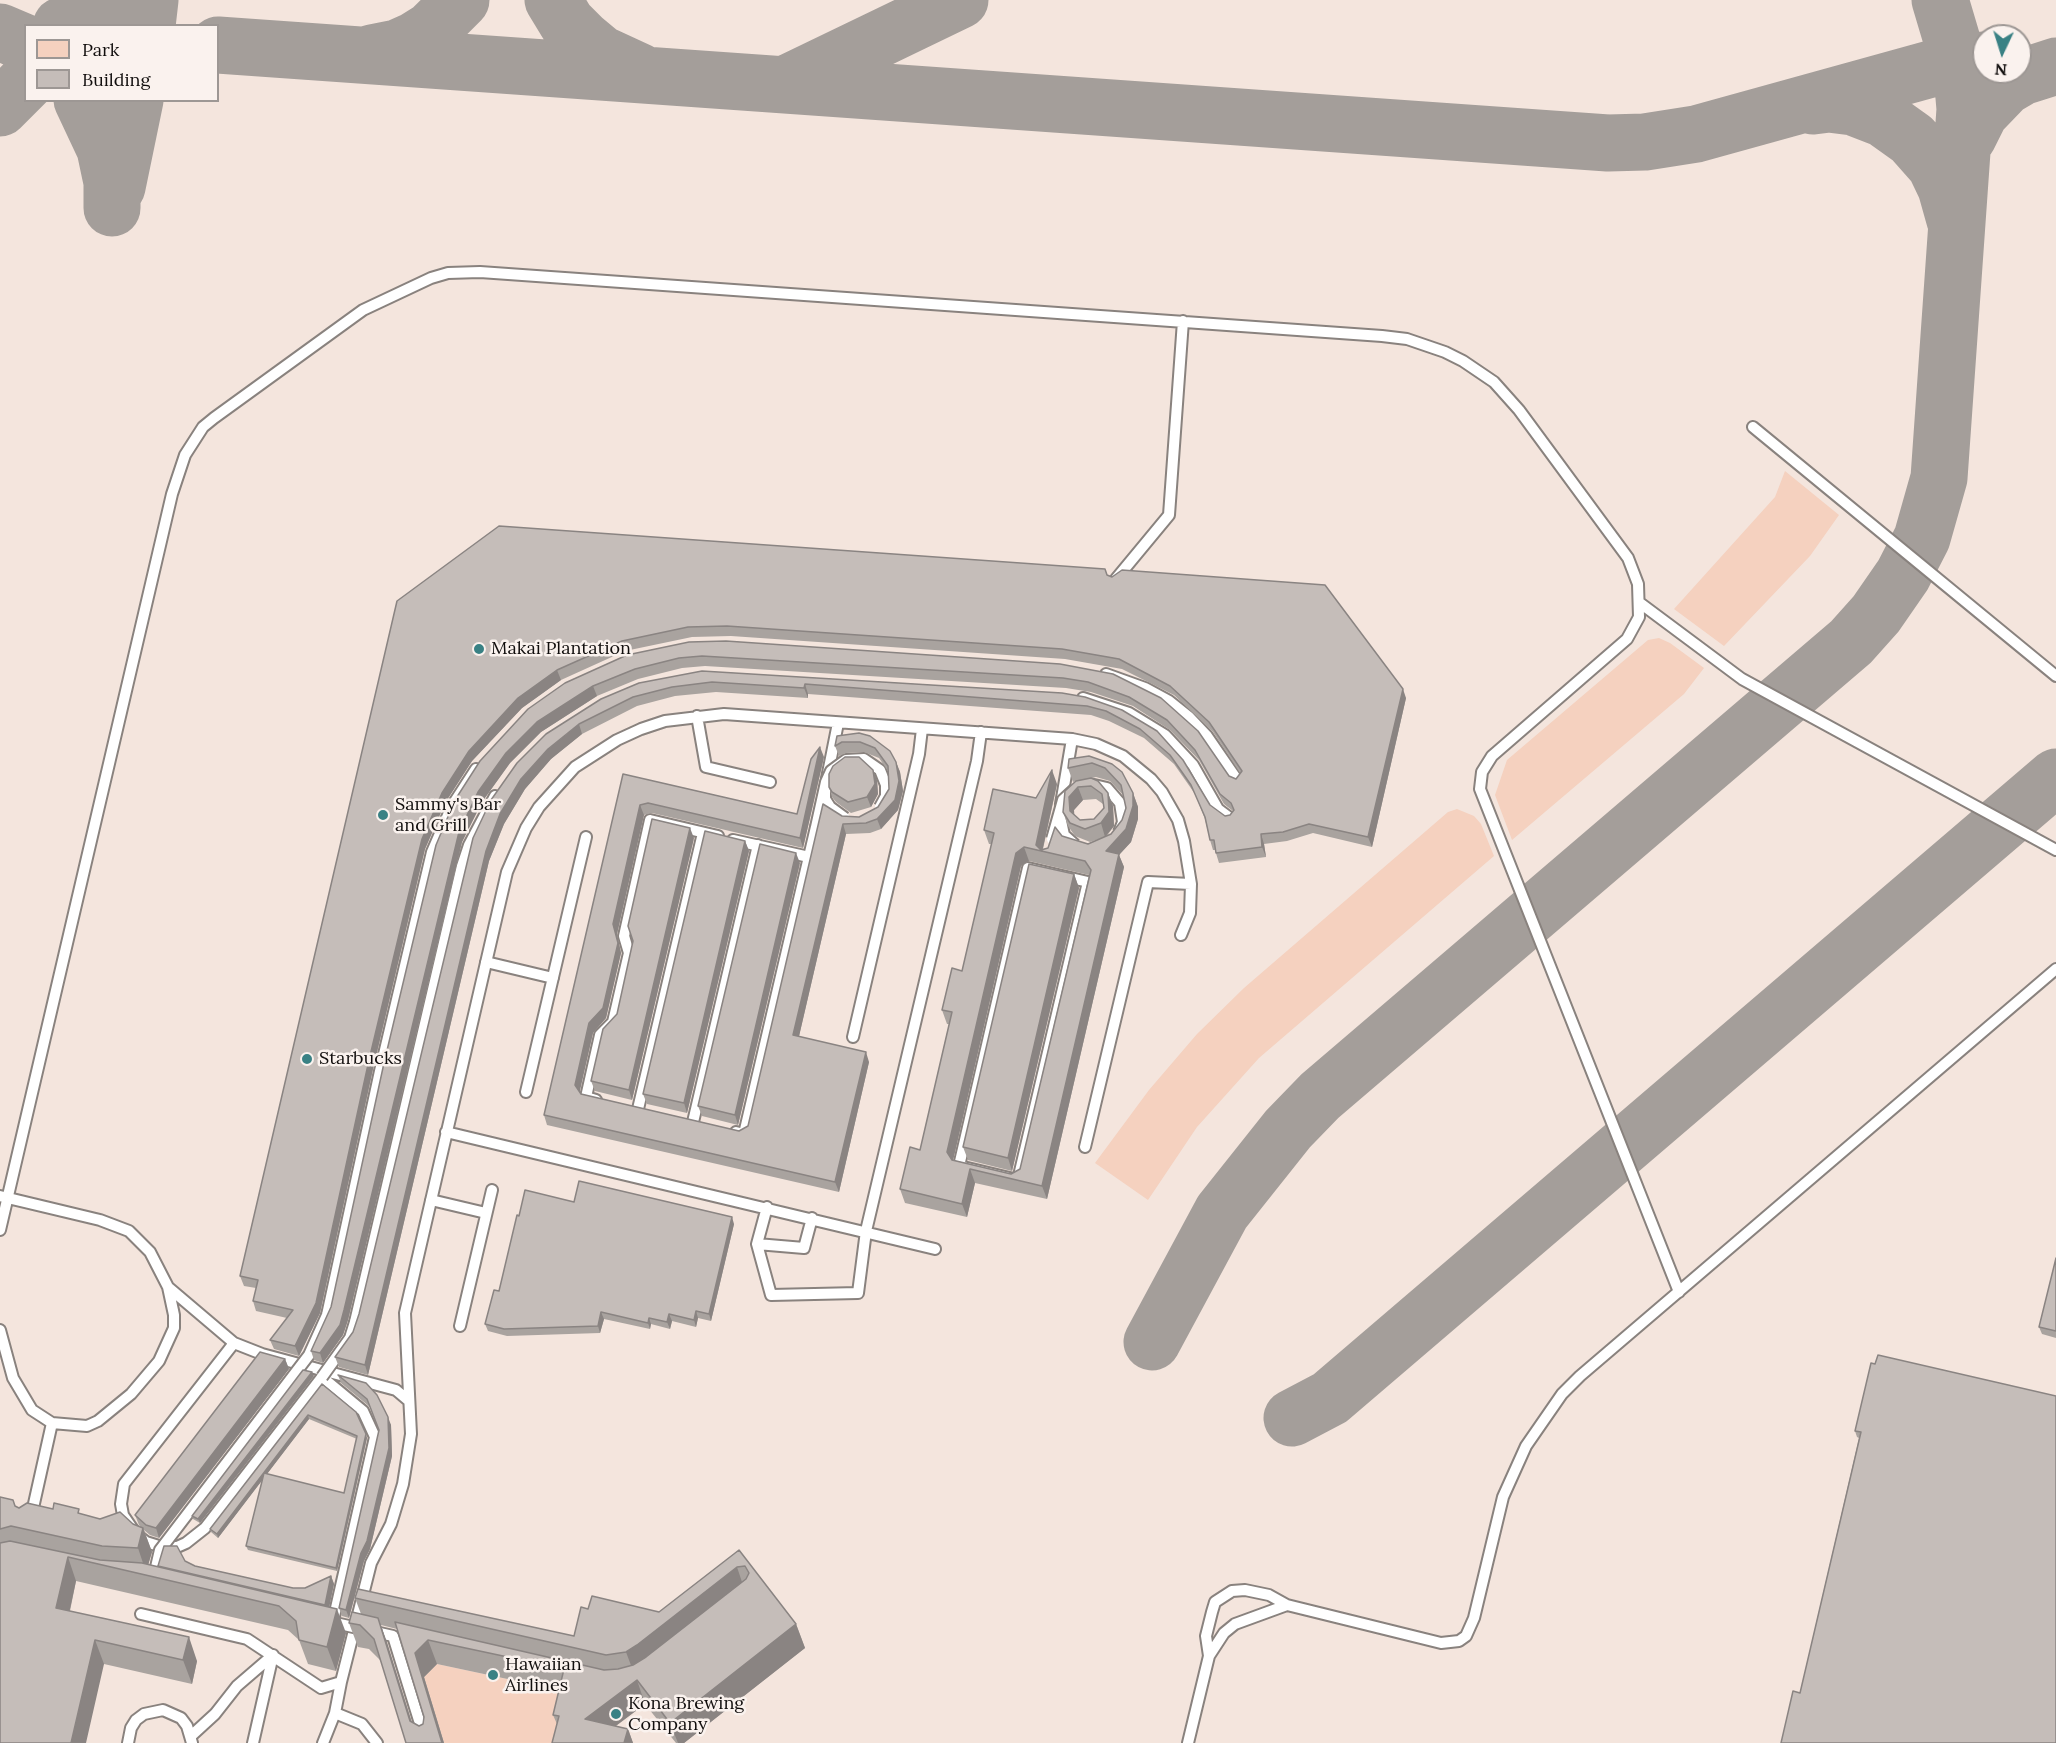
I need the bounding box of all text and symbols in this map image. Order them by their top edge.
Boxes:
legend [24,24,219,102]
north arrow [1972,24,2032,84]
text: Park [82,38,119,61]
text: N [1994,60,2008,80]
text: Building [82,68,150,91]
place label: Makai Plantation [491,638,631,660]
marker: Makai Plantation [472,642,486,656]
place label: Sammy's Bar and Grill [395,794,501,836]
marker: Sammy's Bar and Grill [376,808,390,822]
place label: Starbucks [319,1048,402,1070]
marker: Starbucks [300,1052,314,1066]
place label: Hawaiian Airlines [505,1654,582,1696]
marker: Hawaiian Airlines [486,1668,500,1682]
place label: Kona Brewing Company [628,1693,744,1736]
marker: Kona Brewing Company [609,1707,623,1721]

